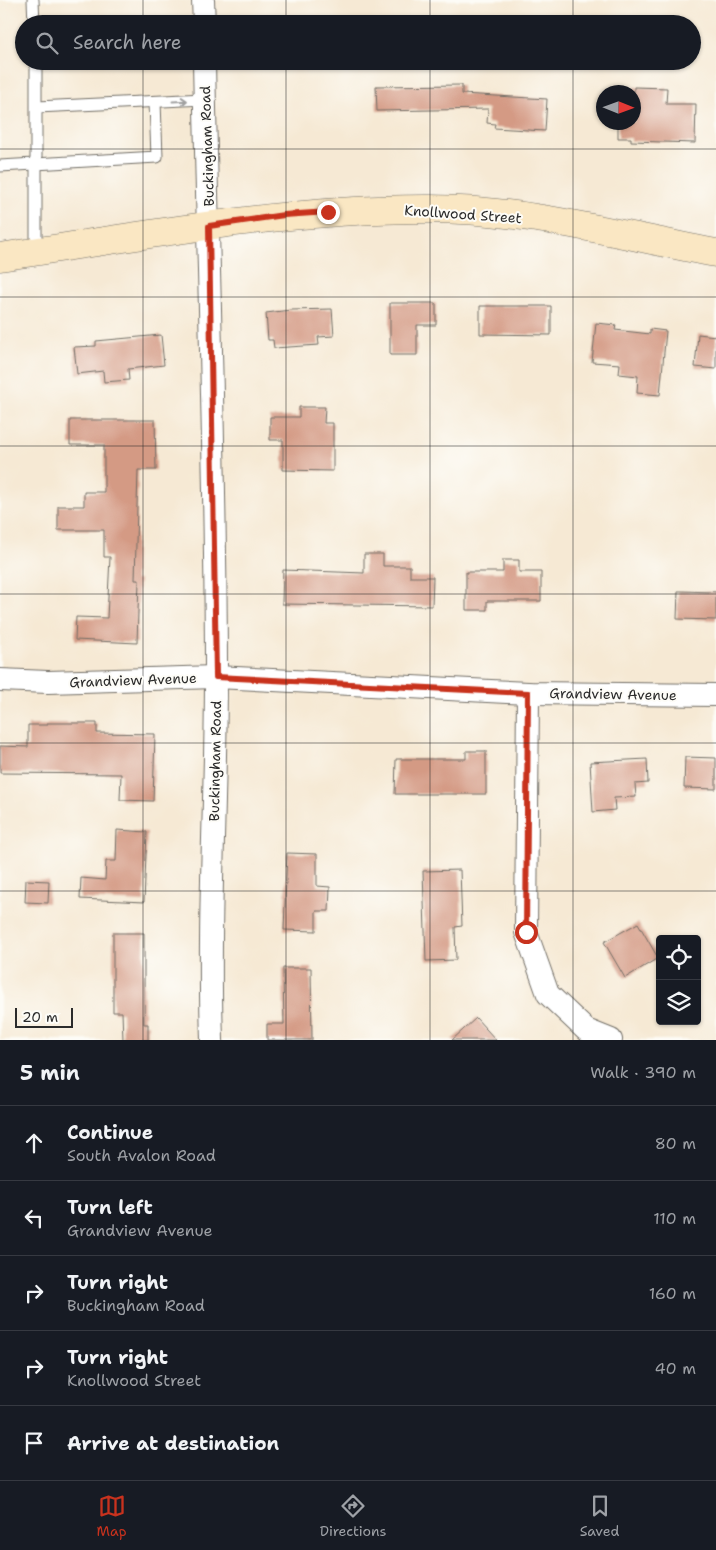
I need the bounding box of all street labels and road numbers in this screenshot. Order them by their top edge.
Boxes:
street label: Buckingham Road [196,85,218,207]
street label: Knollwood Street [404,201,522,227]
street label: Grandview Avenue [69,669,197,691]
street label: Grandview Avenue [549,684,677,704]
street label: Buckingham Road [205,700,225,822]

